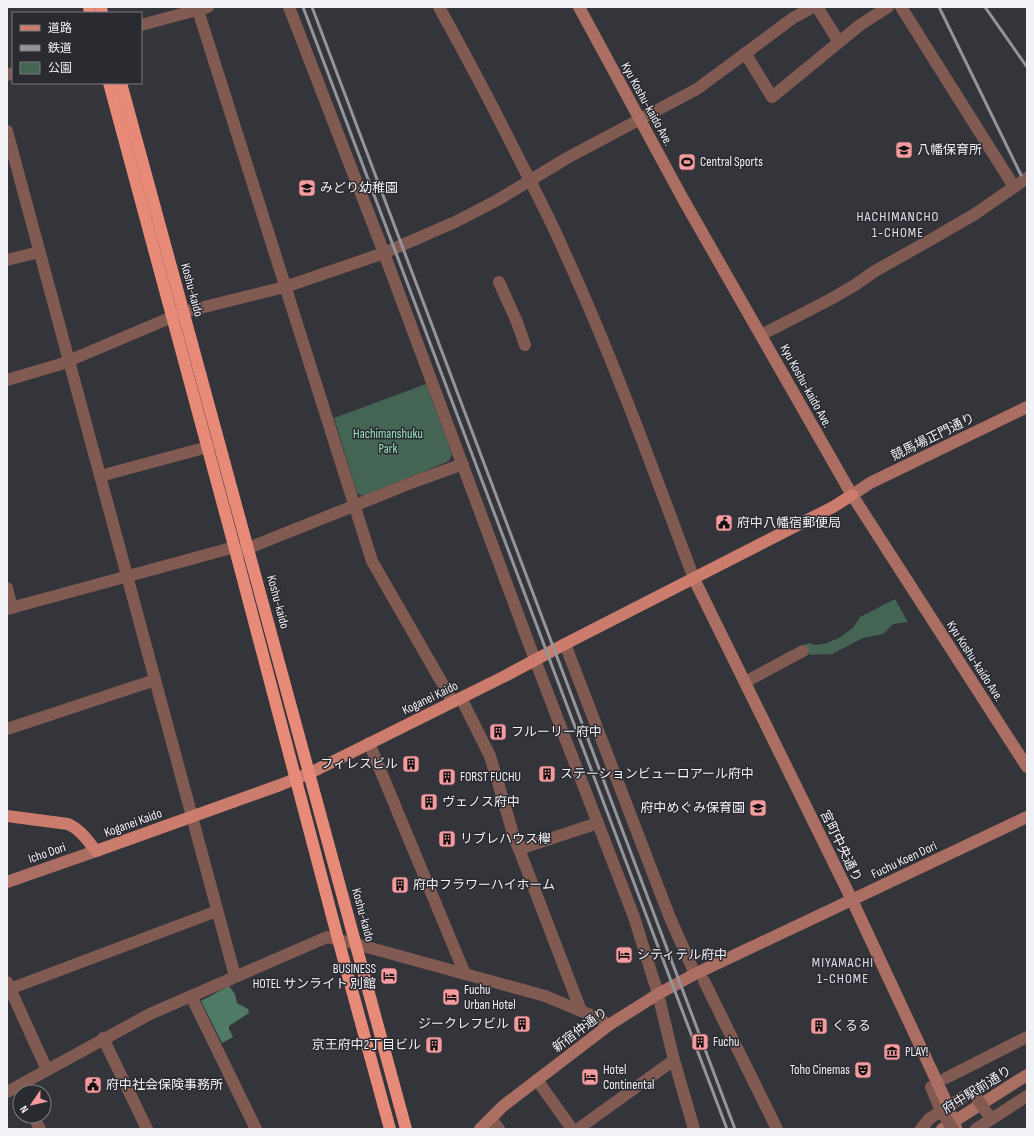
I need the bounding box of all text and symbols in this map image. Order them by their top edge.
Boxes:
legend [12,12,142,84]
text: 道路 [48,21,72,36]
text: 鉄道 [48,41,72,56]
street label: Kyu Koshu-kaido Ave. [617,60,677,148]
text: 公園 [48,61,72,76]
school or university icon: 八幡保育所 [894,140,914,160]
place label: 八幡保育所 [917,142,982,158]
sports icon: Central Sports [677,152,697,172]
place label: Central Sports [700,154,763,170]
school or university icon: みどり幼稚園 [297,178,317,198]
place label: みどり幼稚園 [320,180,398,196]
district label: HACHIMANCHO 1-CHOME [857,208,939,241]
street label: Koshu-kaido [177,262,207,318]
street label: Kyu Koshu-kaido Ave. [776,342,836,430]
street label: 競馬場正門通り [889,410,977,464]
park label: Hachimanshuku Park [353,426,423,457]
public building icon: 府中八幡宿郵便局 [714,513,734,533]
place label: 府中八幡宿郵便局 [737,515,841,531]
street label: Koshu-kaido [263,574,293,630]
street label: Kyu Koshu-kaido Ave. [943,618,1007,704]
street label: Koganei Kaido [399,678,461,718]
building icon: フルーリー府中 [488,722,508,742]
place label: フルーリー府中 [511,724,602,740]
building icon: フィレスビル [401,754,421,774]
place label: フィレスビル [320,756,398,772]
building icon: ステーションビューロアール府中 [537,764,557,784]
place label: ステーションビューロアール府中 [560,766,754,782]
building icon: FORST FUCHU [437,767,457,787]
place label: FORST FUCHU [460,769,521,785]
building icon: ヴェノス府中 [419,792,439,812]
place label: ヴェノス府中 [442,794,520,810]
school or university icon: 府中めぐみ保育園 [748,798,768,818]
place label: 府中めぐみ保育園 [641,800,745,816]
street label: Koganei Kaido [102,805,164,841]
street label: 宮町中央通り [817,807,865,885]
building icon: リブレハウス欅 [437,829,457,849]
place label: リブレハウス欅 [460,831,551,847]
street label: Fuchu Koen Dori [869,838,939,882]
street label: Icho Dori [26,839,68,867]
building icon: 府中フラワーハイホーム [390,875,410,895]
place label: 府中フラワーハイホーム [413,877,555,893]
street label: Koshu-kaido [348,887,378,943]
hotel icon: シティテル府中 [614,945,634,965]
place label: シティテル府中 [637,947,727,963]
district label: MIYAMACHI 1-CHOME [812,954,874,987]
place label: BUSINESS HOTEL サンライト 別館 [253,961,376,992]
hotel icon: BUSINESS HOTEL サンライト 別館 [379,966,399,986]
place label: Fuchu Urban Hotel [464,982,516,1013]
hotel icon: Fuchu Urban Hotel [441,987,461,1007]
street label: 新宿仲通り [549,1004,611,1056]
building icon: ジークレフビル [512,1014,532,1034]
place label: ジークレフビル [418,1016,509,1032]
building icon: くるる [809,1016,829,1036]
place label: くるる [832,1018,871,1034]
building icon: Fuchu [690,1032,710,1052]
place label: Fuchu [713,1034,740,1050]
building icon: 京王府中2丁目ビル [424,1035,444,1055]
place label: 京王府中2丁目ビル [312,1037,421,1053]
museum icon: PLAY! [882,1042,902,1062]
place label: PLAY! [905,1044,928,1060]
theatre icon: Toho Cinemas [853,1060,873,1080]
place label: Hotel Continental [603,1062,654,1093]
place label: Toho Cinemas [790,1062,850,1078]
street label: 府中駅前通り [940,1063,1014,1117]
hotel icon: Hotel Continental [580,1067,600,1087]
public building icon: 府中社会保険事務所 [83,1075,103,1095]
place label: 府中社会保険事務所 [106,1077,223,1093]
north arrow [12,1084,52,1124]
text: N [17,1103,31,1115]

